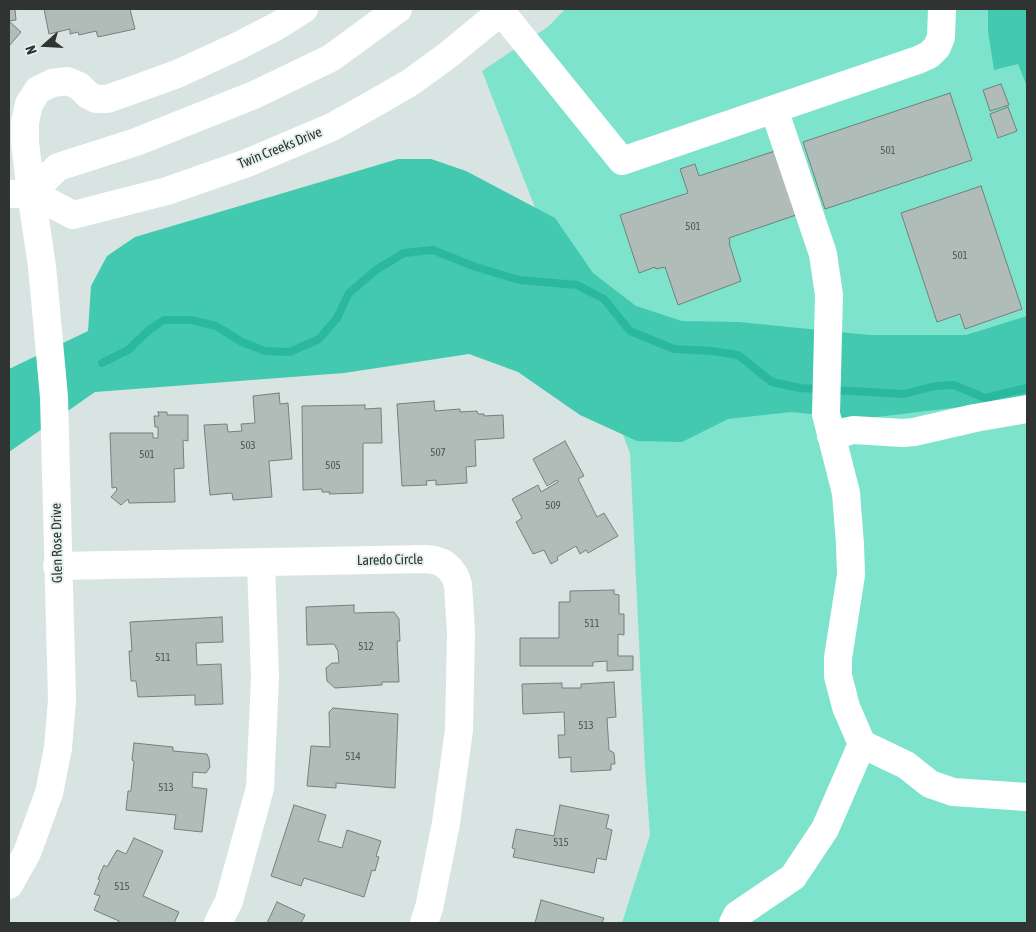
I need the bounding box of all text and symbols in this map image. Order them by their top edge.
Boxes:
north arrow [20,20,70,70]
text: N [22,43,40,56]
street label: Twin Creeks Drive [236,124,324,172]
house number: 501 [880,144,896,158]
house number: 501 [685,220,701,234]
house number: 501 [952,249,968,263]
house number: 503 [240,439,256,453]
house number: 507 [430,446,446,460]
house number: 501 [139,448,155,462]
house number: 505 [325,459,341,473]
house number: 509 [545,499,561,513]
street label: Glen Rose Drive [48,503,66,583]
street label: Laredo Circle [357,551,423,569]
house number: 511 [584,617,600,631]
house number: 512 [358,640,374,654]
house number: 511 [155,651,171,665]
house number: 513 [578,719,594,733]
house number: 514 [345,750,361,764]
house number: 513 [158,781,174,795]
house number: 515 [553,836,569,850]
house number: 515 [114,880,130,894]

